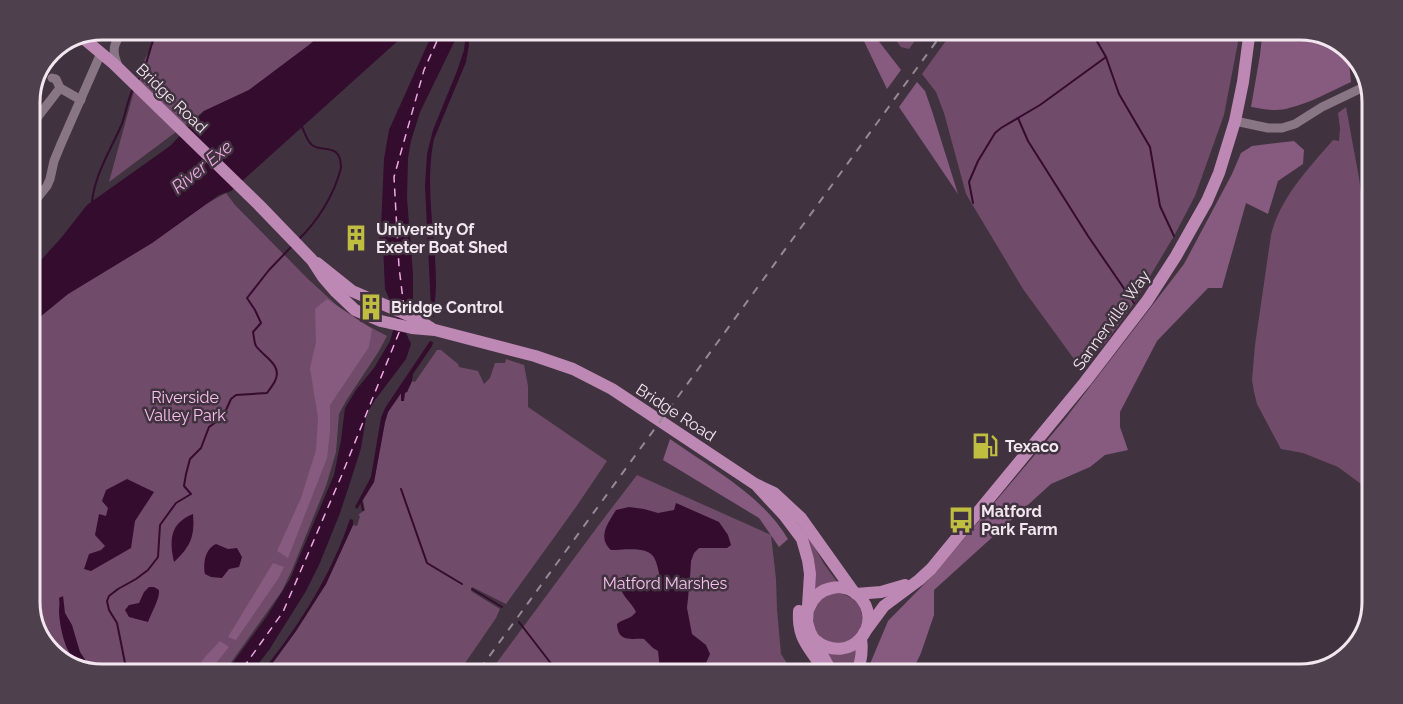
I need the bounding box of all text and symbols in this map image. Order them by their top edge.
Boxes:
street label: Bridge Road [132,60,211,137]
water label: River Exe [167,136,237,197]
place label: University Of Exeter Boat Shed [376,220,508,257]
building icon: University Of Exeter Boat Shed [341,223,371,253]
street label: Sannerville Way [1069,266,1154,374]
building icon: Bridge Control [356,292,386,322]
place label: Bridge Control [391,298,504,317]
street label: Bridge Road [632,380,719,445]
park label: Riverside Valley Park [144,388,226,425]
fuel station icon: Texaco [970,431,1000,461]
place label: Texaco [1005,437,1059,456]
place label: Matford Park Farm [981,502,1058,539]
bus stop icon: Matford Park Farm [946,505,976,535]
park label: Matford Marshes [603,574,727,593]

